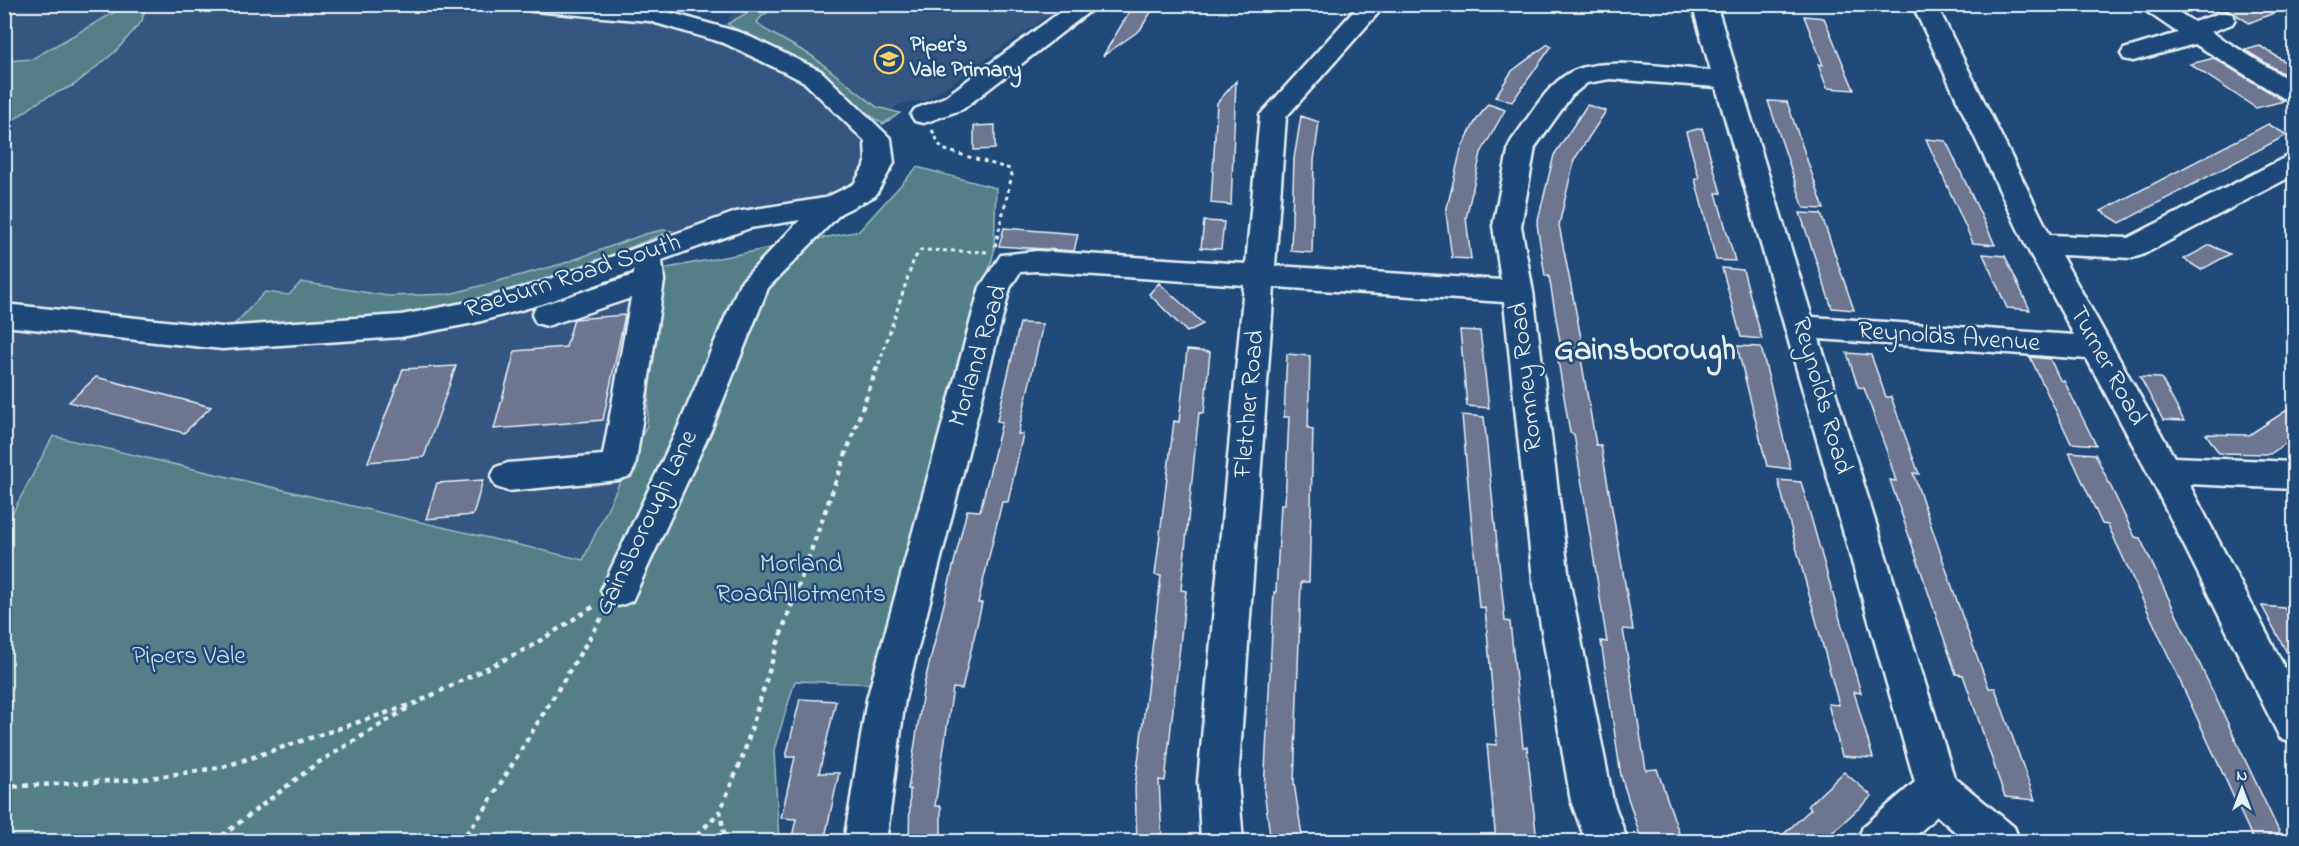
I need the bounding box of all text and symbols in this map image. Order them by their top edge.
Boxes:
place label: Piper's Vale Primary [909,30,1021,88]
school or university icon: Piper's Vale Primary [873,43,905,75]
street label: Raeburn Road South [460,224,686,330]
street label: Morland Road [939,280,1019,431]
street label: Turner Road [2058,299,2156,433]
street label: Romney Road [1500,300,1554,454]
street label: Reynolds Road [1781,313,1862,479]
street label: Reynolds Avenue [1857,313,2042,363]
street label: Fletcher Road [1225,328,1275,481]
district label: Gainsborough [1554,328,1736,376]
street label: Gainsborough Lane [586,423,709,622]
park label: Morland RoadAllotments [716,546,886,614]
park label: Pipers Vale [132,638,246,676]
north arrow [2212,759,2272,819]
text: N [2237,764,2248,788]

